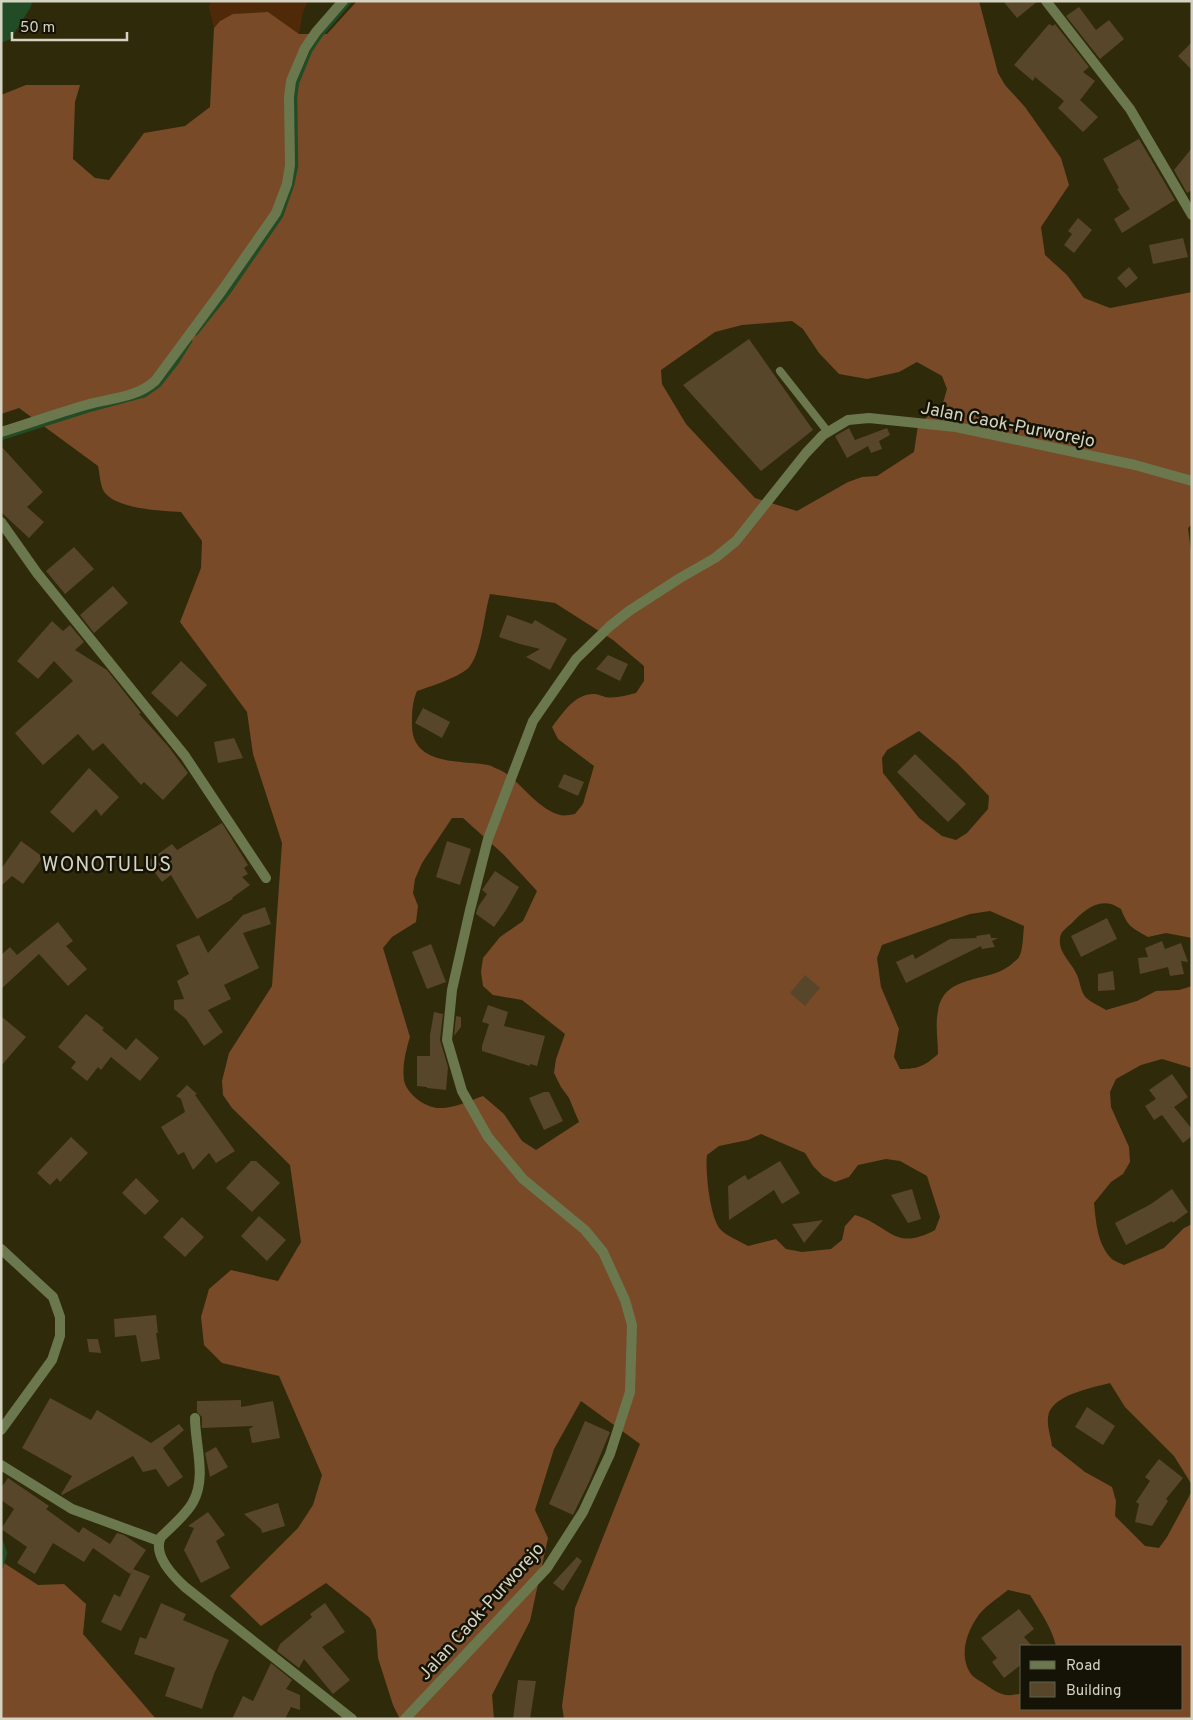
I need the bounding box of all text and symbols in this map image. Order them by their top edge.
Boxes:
scale bar [12,10,128,42]
text: 50 m [20,19,55,38]
street label: Jalan Caok-Purworejo [918,397,1097,454]
district label: WONOTULUS [42,853,172,879]
street label: Jalan Caok-Purworejo [414,1538,550,1686]
legend [1020,1645,1183,1710]
text: Road [1066,1657,1101,1676]
text: Building [1066,1682,1121,1701]

